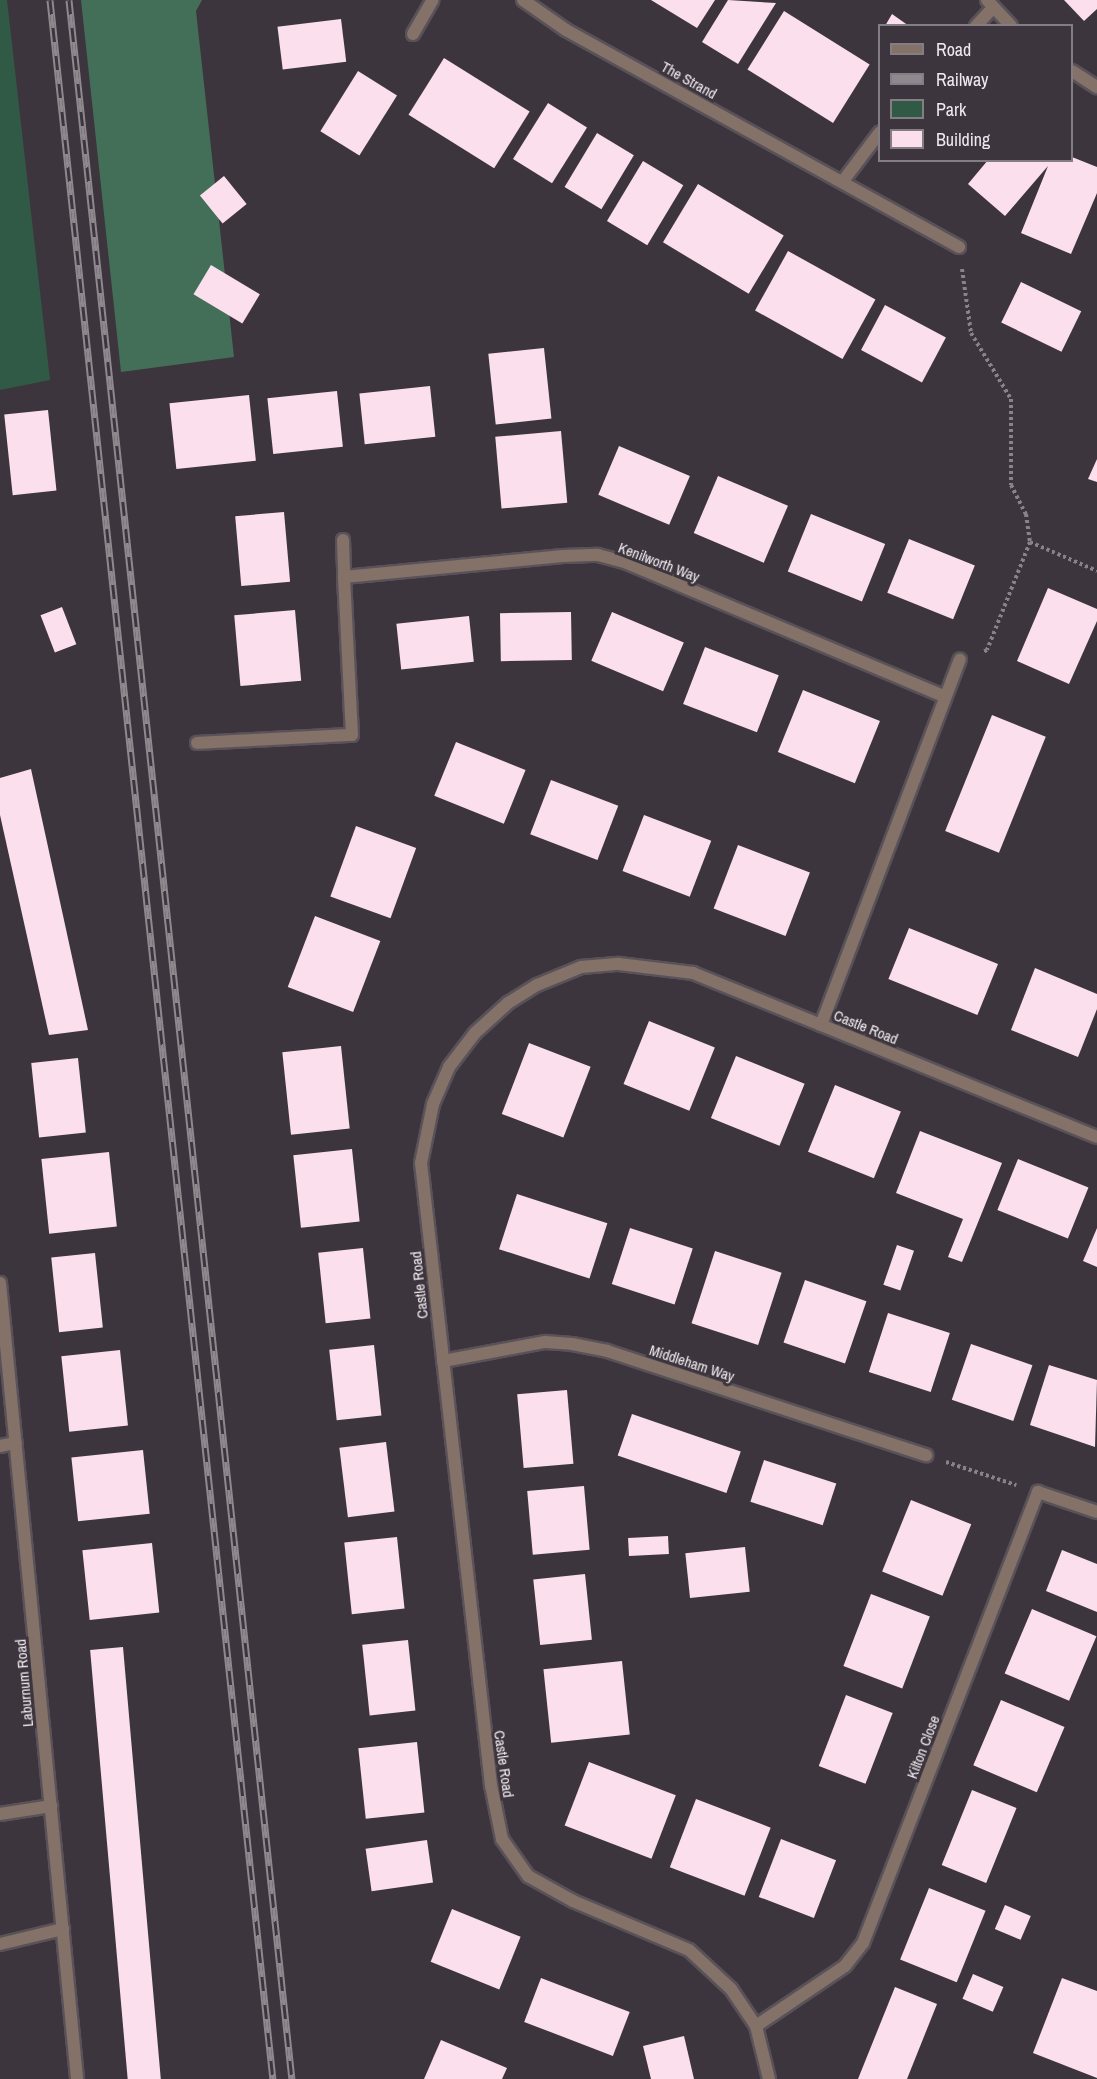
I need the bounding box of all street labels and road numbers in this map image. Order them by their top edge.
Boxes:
street label: The Strand [658,57,720,103]
street label: Kenilworth Way [616,538,702,586]
street label: Castle Road [831,1006,901,1048]
street label: Castle Road [407,1250,431,1320]
street label: Middleham Way [647,1341,737,1385]
street label: Laburnum Road [11,1638,37,1728]
street label: Kilton Close [903,1713,943,1781]
street label: Castle Road [490,1729,518,1799]

